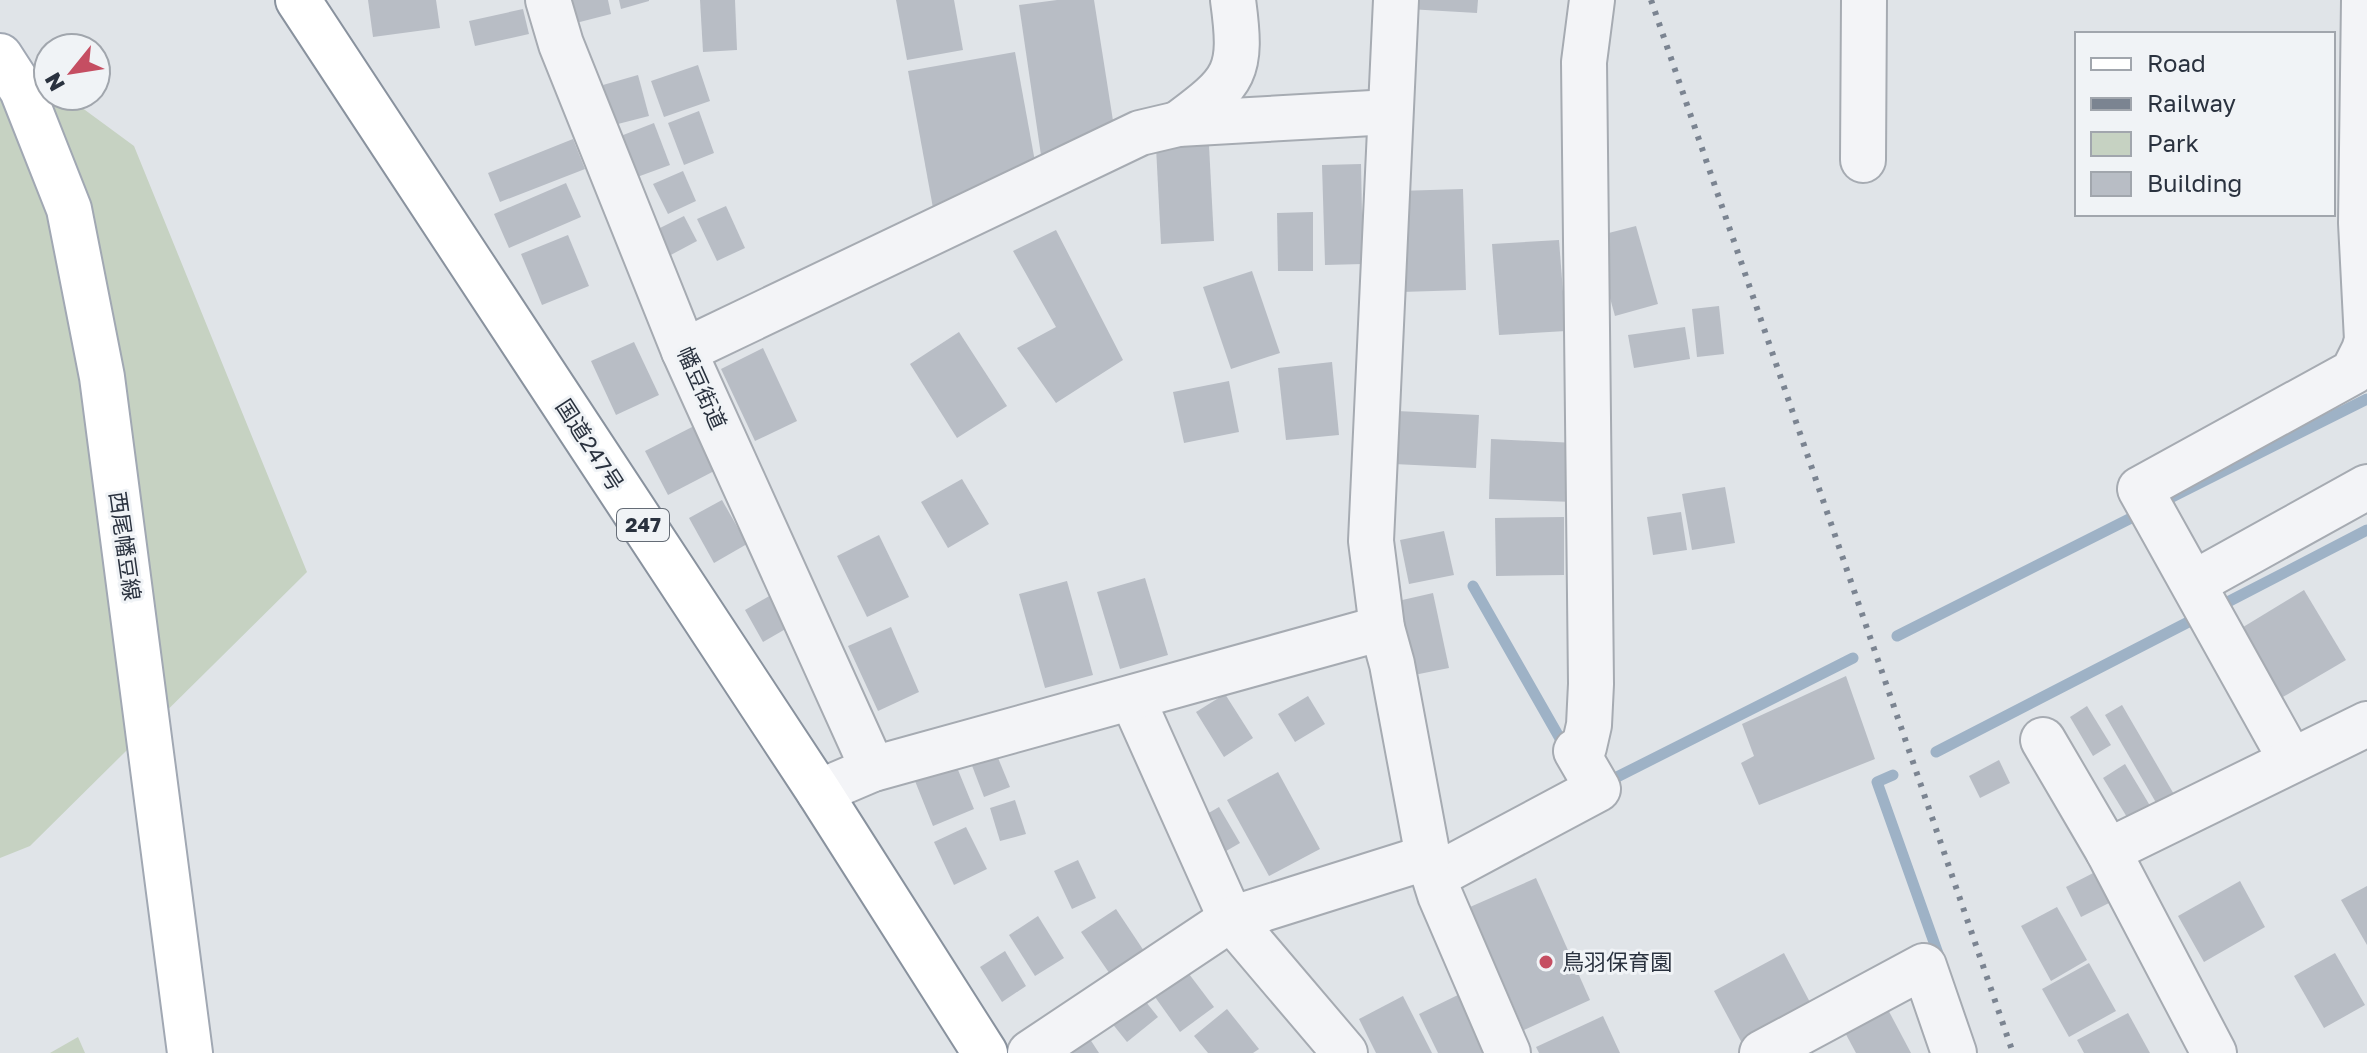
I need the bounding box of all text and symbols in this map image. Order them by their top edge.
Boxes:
north arrow [32,32,112,112]
legend [2075,32,2335,216]
text: Road [2147,48,2206,77]
text: N [38,68,70,96]
text: Railway [2147,88,2236,117]
text: Park [2147,128,2199,157]
text: Building [2147,168,2242,197]
street label: 幡豆街道 [672,342,733,433]
street label: 国道247号 [551,394,630,496]
street label: 西尾幡豆線 [104,490,147,602]
road number: 247 [617,509,669,541]
place label: 鳥羽保育園 [1562,948,1672,975]
marker: 鳥羽保育園 [1537,953,1555,971]

